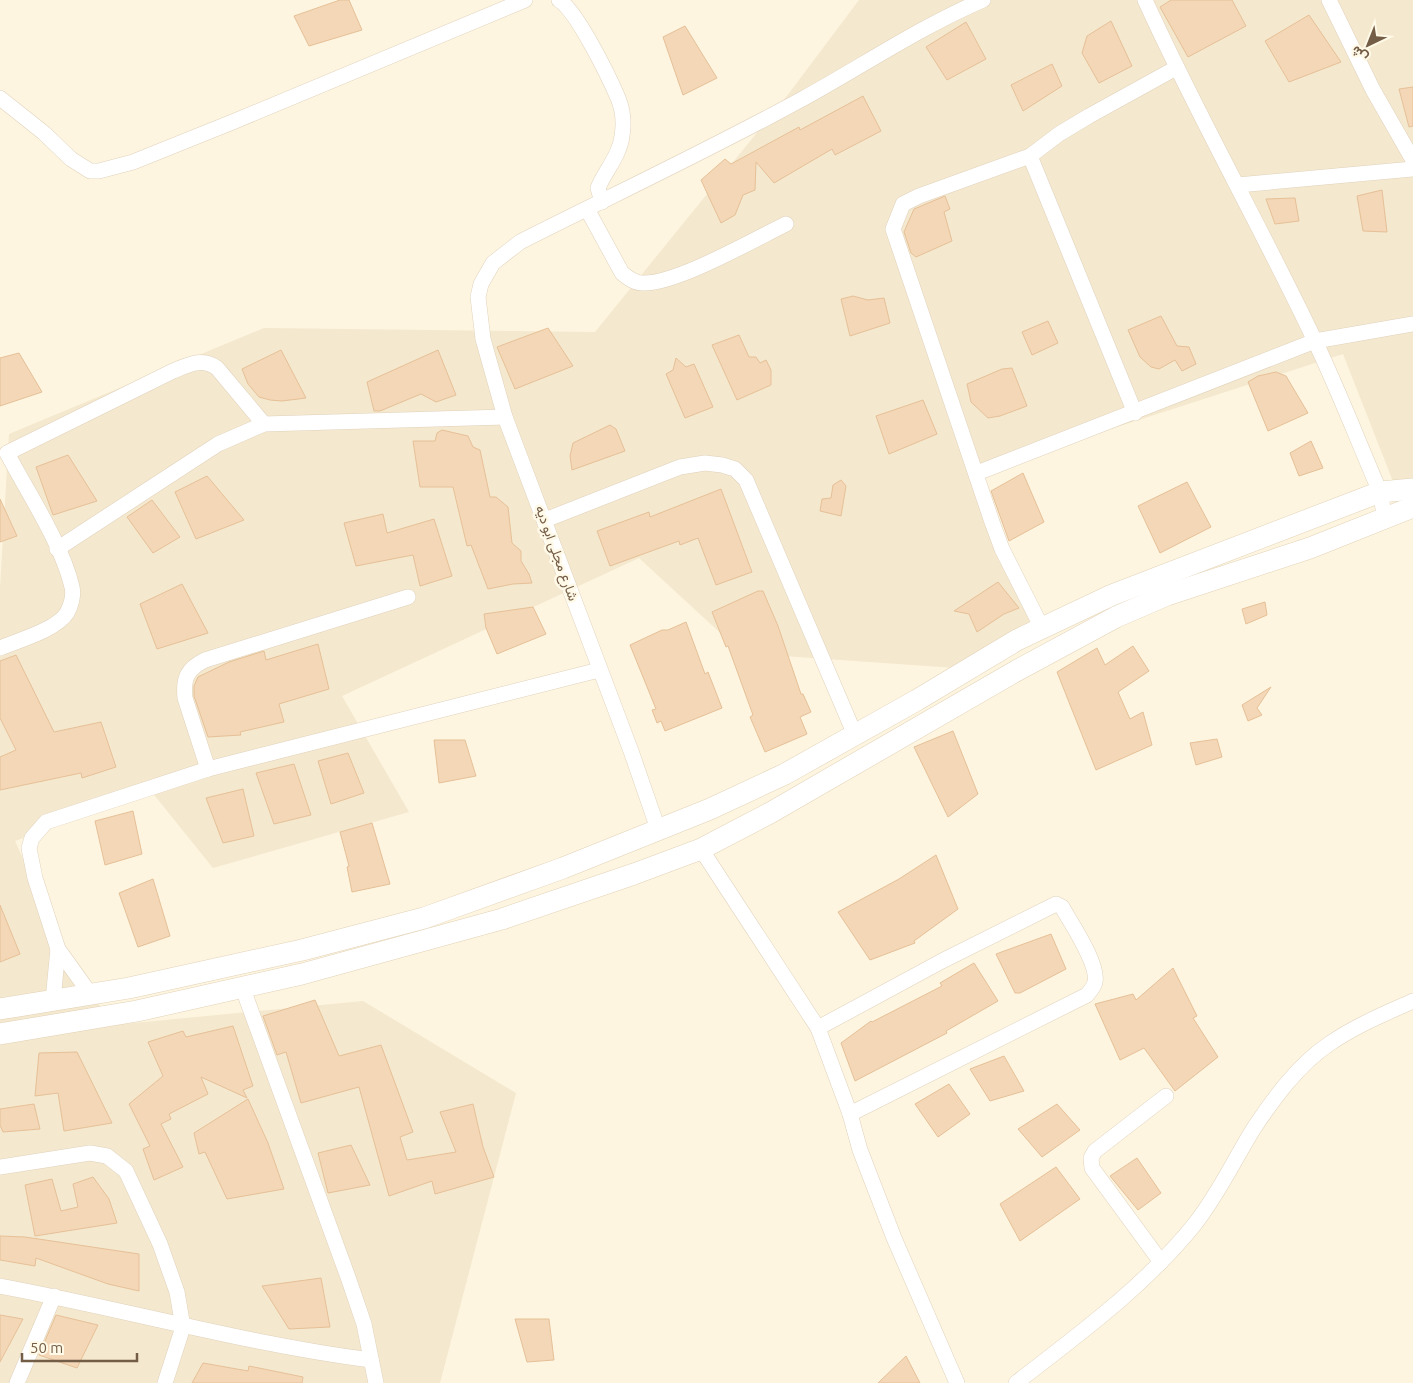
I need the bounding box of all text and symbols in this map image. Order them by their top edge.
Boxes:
north arrow [1343,20,1393,70]
text: ش [1347,42,1371,66]
street label: شارع مجلى ابو ديه [530,503,582,604]
scale bar [22,1330,138,1362]
text: 50 m [30,1339,63,1356]

